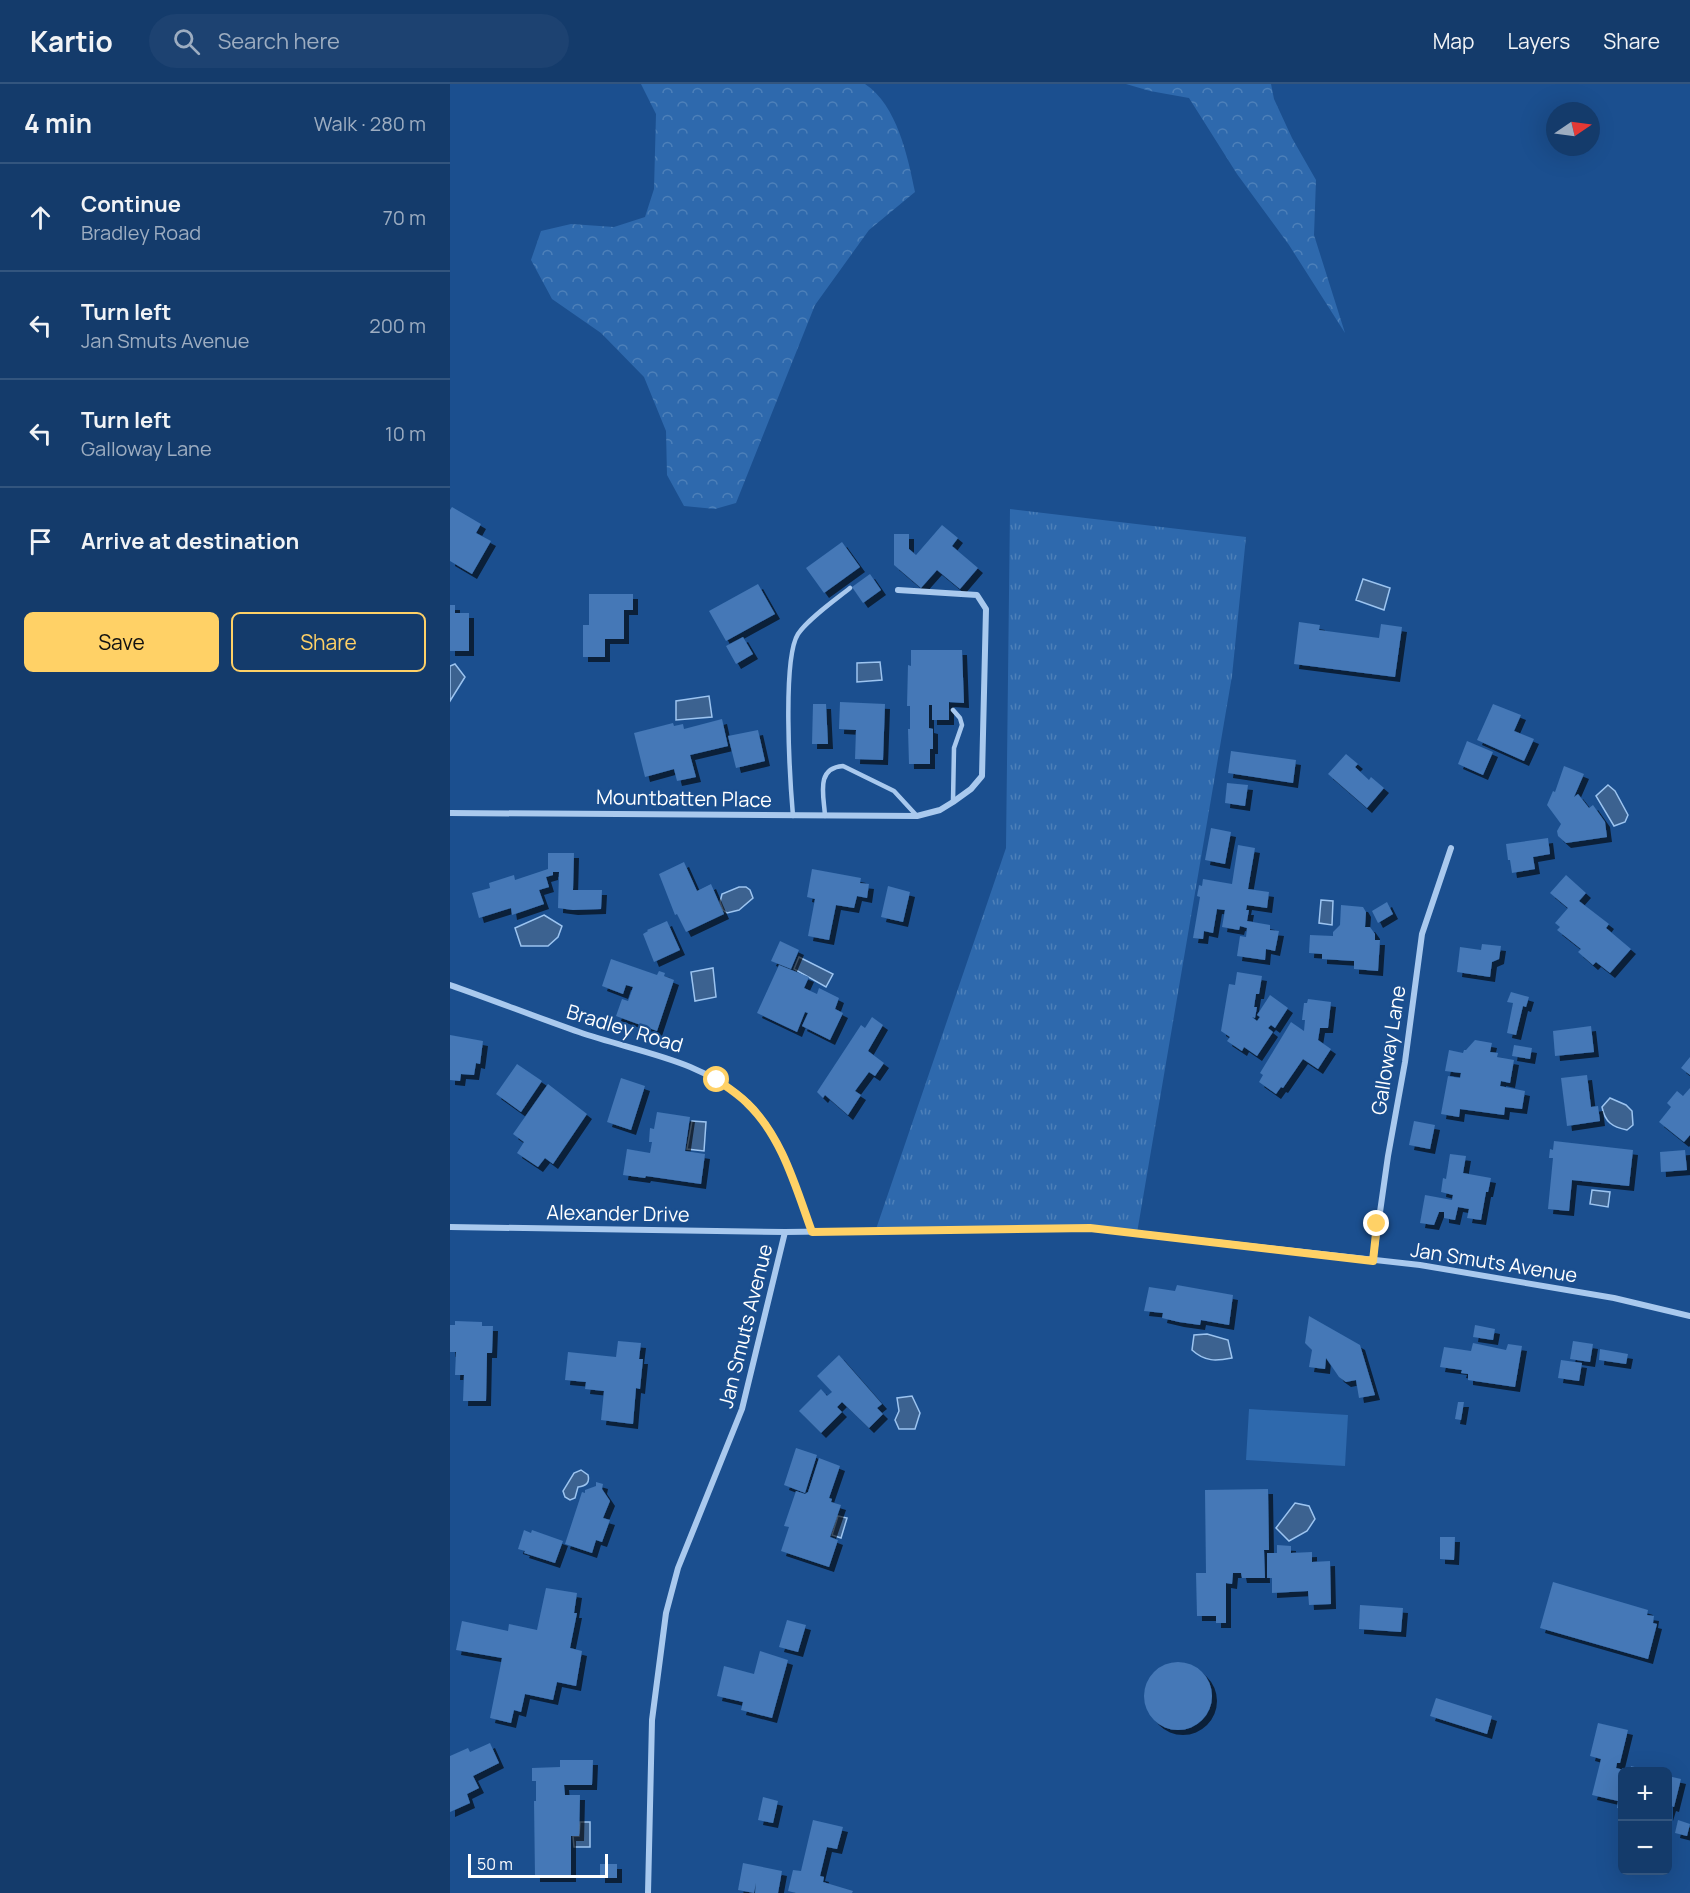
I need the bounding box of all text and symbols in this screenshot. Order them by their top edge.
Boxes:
search box [149,14,569,68]
text: Kartio [30,22,113,60]
icon: search [170,25,203,58]
text: Search here [218,26,340,56]
text: Map [1433,27,1474,55]
text: Layers [1507,27,1570,55]
text: Share [1603,27,1660,55]
north arrow [1546,102,1600,156]
text: 4 min [24,105,92,141]
text: Walk · 280 m [314,110,426,137]
text: Continue [81,189,181,219]
icon: ahead [24,201,57,234]
text: 70 m [383,204,426,231]
text: Bradley Road [81,219,201,246]
text: Turn left [81,297,171,327]
icon: left [24,309,57,342]
text: 200 m [369,312,426,339]
text: Jan Smuts Avenue [81,327,249,354]
text: Turn left [81,405,171,435]
icon: left [24,417,57,450]
text: 10 m [385,420,426,447]
text: Galloway Lane [81,435,212,462]
icon: arrive [24,525,57,558]
text: Arrive at destination [81,526,299,556]
button: Save [24,612,219,672]
button: Share [231,612,426,672]
street label: Mountbatten Place [596,783,772,813]
street label: Galloway Lane [1364,983,1412,1117]
street label: Bradley Road [564,998,686,1058]
route start [703,1066,729,1092]
street label: Alexander Drive [546,1198,690,1228]
route end [1363,1210,1389,1236]
street label: Jan Smuts Avenue [1409,1235,1579,1289]
street label: Jan Smuts Avenue [712,1241,778,1411]
map controls [1618,1767,1672,1875]
button: + [1618,1767,1672,1821]
button: − [1618,1821,1672,1875]
scale bar [468,1851,608,1878]
text: 50 m [477,1853,513,1875]

